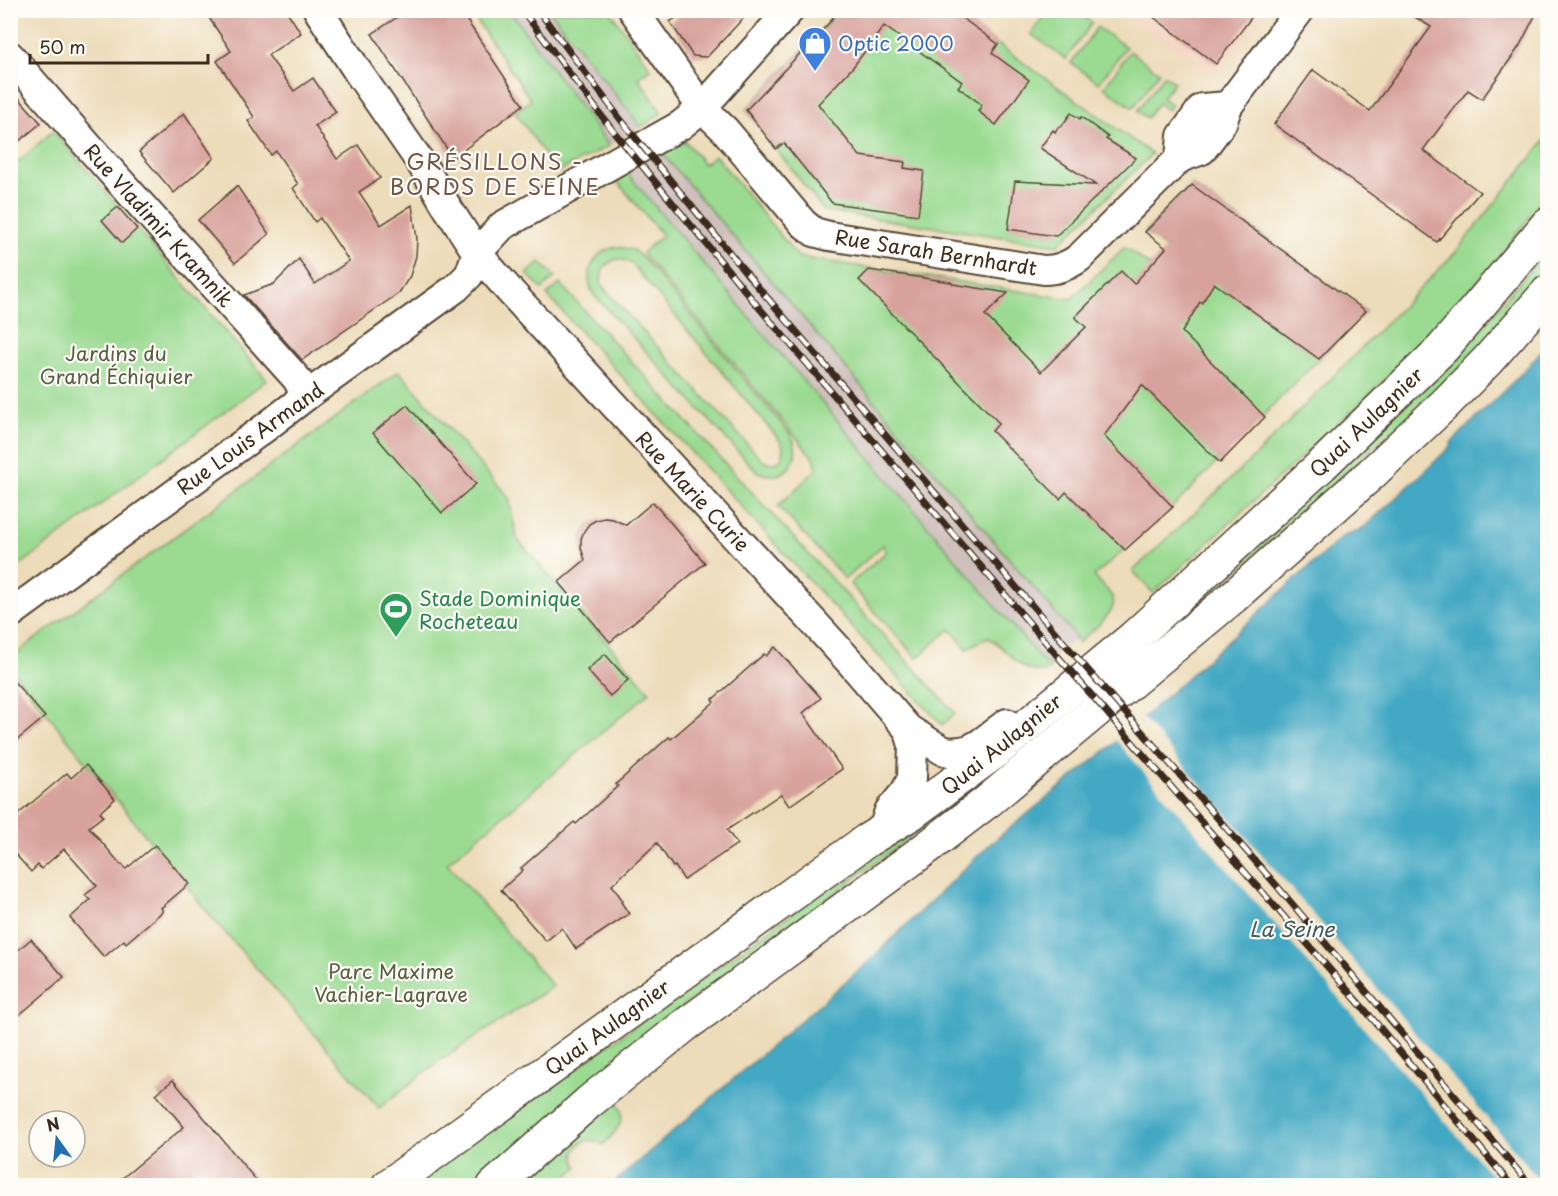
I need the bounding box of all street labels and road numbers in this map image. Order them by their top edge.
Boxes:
street label: Rue Vladimir Kramnik [77,137,241,313]
street label: Rue Sarah Bernhardt [833,221,1039,283]
street label: Quai Aulagnier [1303,359,1430,484]
street label: Rue Louis Armand [170,374,330,502]
street label: Rue Marie Curie [629,424,757,558]
street label: Quai Aulagnier [934,685,1068,802]
street label: Quai Aulagnier [539,971,676,1082]

